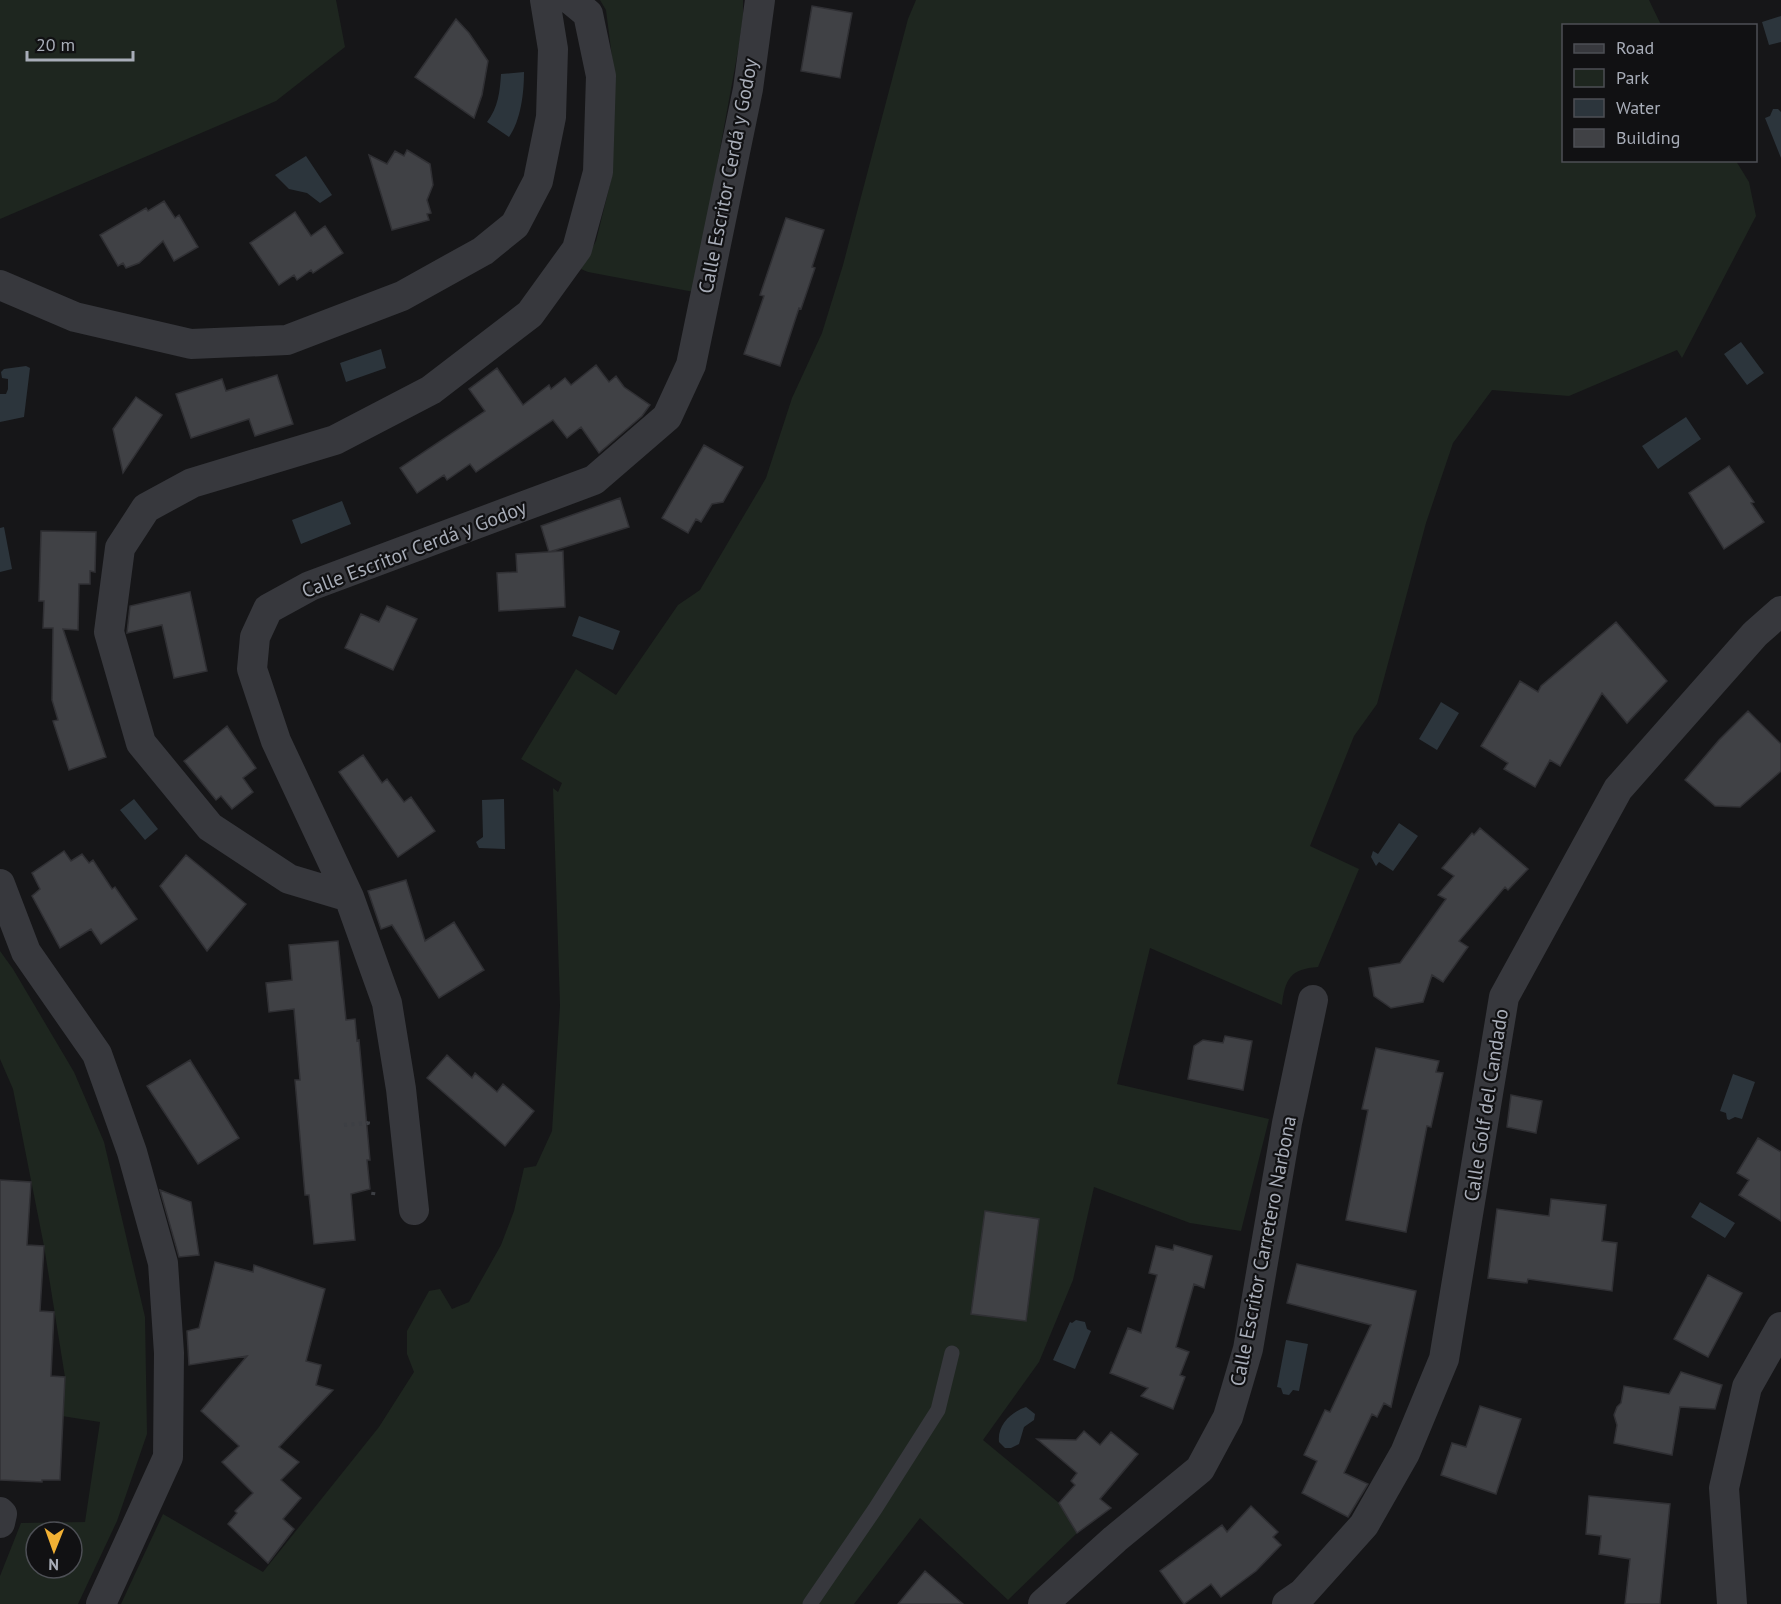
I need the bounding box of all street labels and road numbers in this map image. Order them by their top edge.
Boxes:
street label: Calle Escritor Cerdá y Godoy [692,56,764,296]
street label: Calle Escritor Cerdá y Godoy [298,494,531,604]
street label: Calle Golf del Candado [1458,1007,1514,1203]
street label: Calle Escritor Carretero Narbona [1224,1114,1302,1388]

